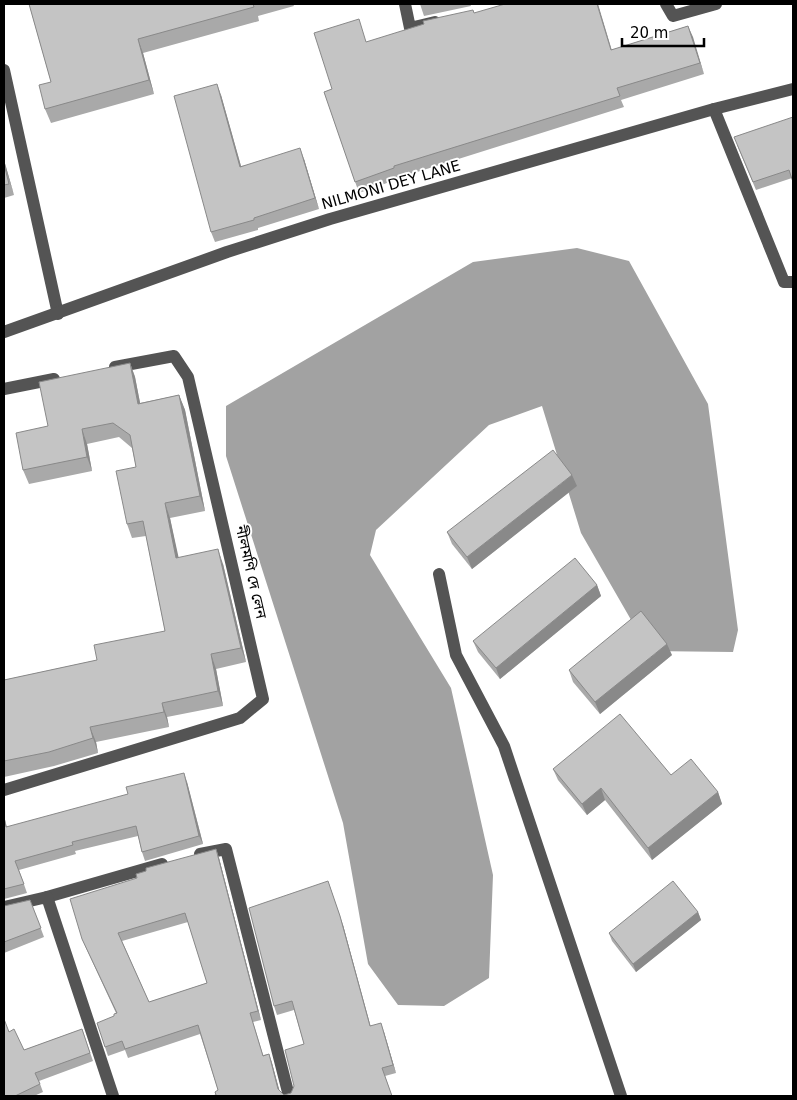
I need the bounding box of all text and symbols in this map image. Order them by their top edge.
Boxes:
scale bar [622,15,704,47]
text: 20 m [630,24,668,42]
street label: NILMONI DEY LANE [319,157,463,213]
street label: নীলমণি দে লেন [231,523,271,621]

